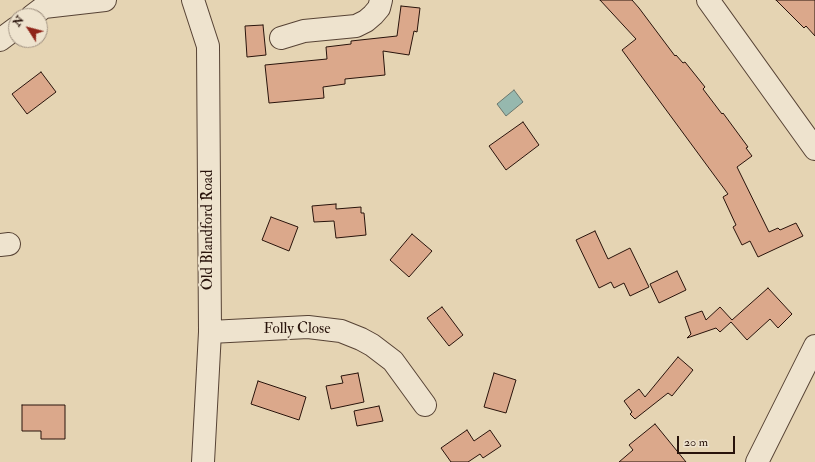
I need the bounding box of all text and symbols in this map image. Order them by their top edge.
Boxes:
north arrow [8,8,48,48]
text: N [11,13,27,29]
street label: Old Blandford Road [200,170,218,290]
street label: Folly Close [264,321,330,339]
scale bar [679,428,737,454]
text: 20 m [684,435,708,450]

